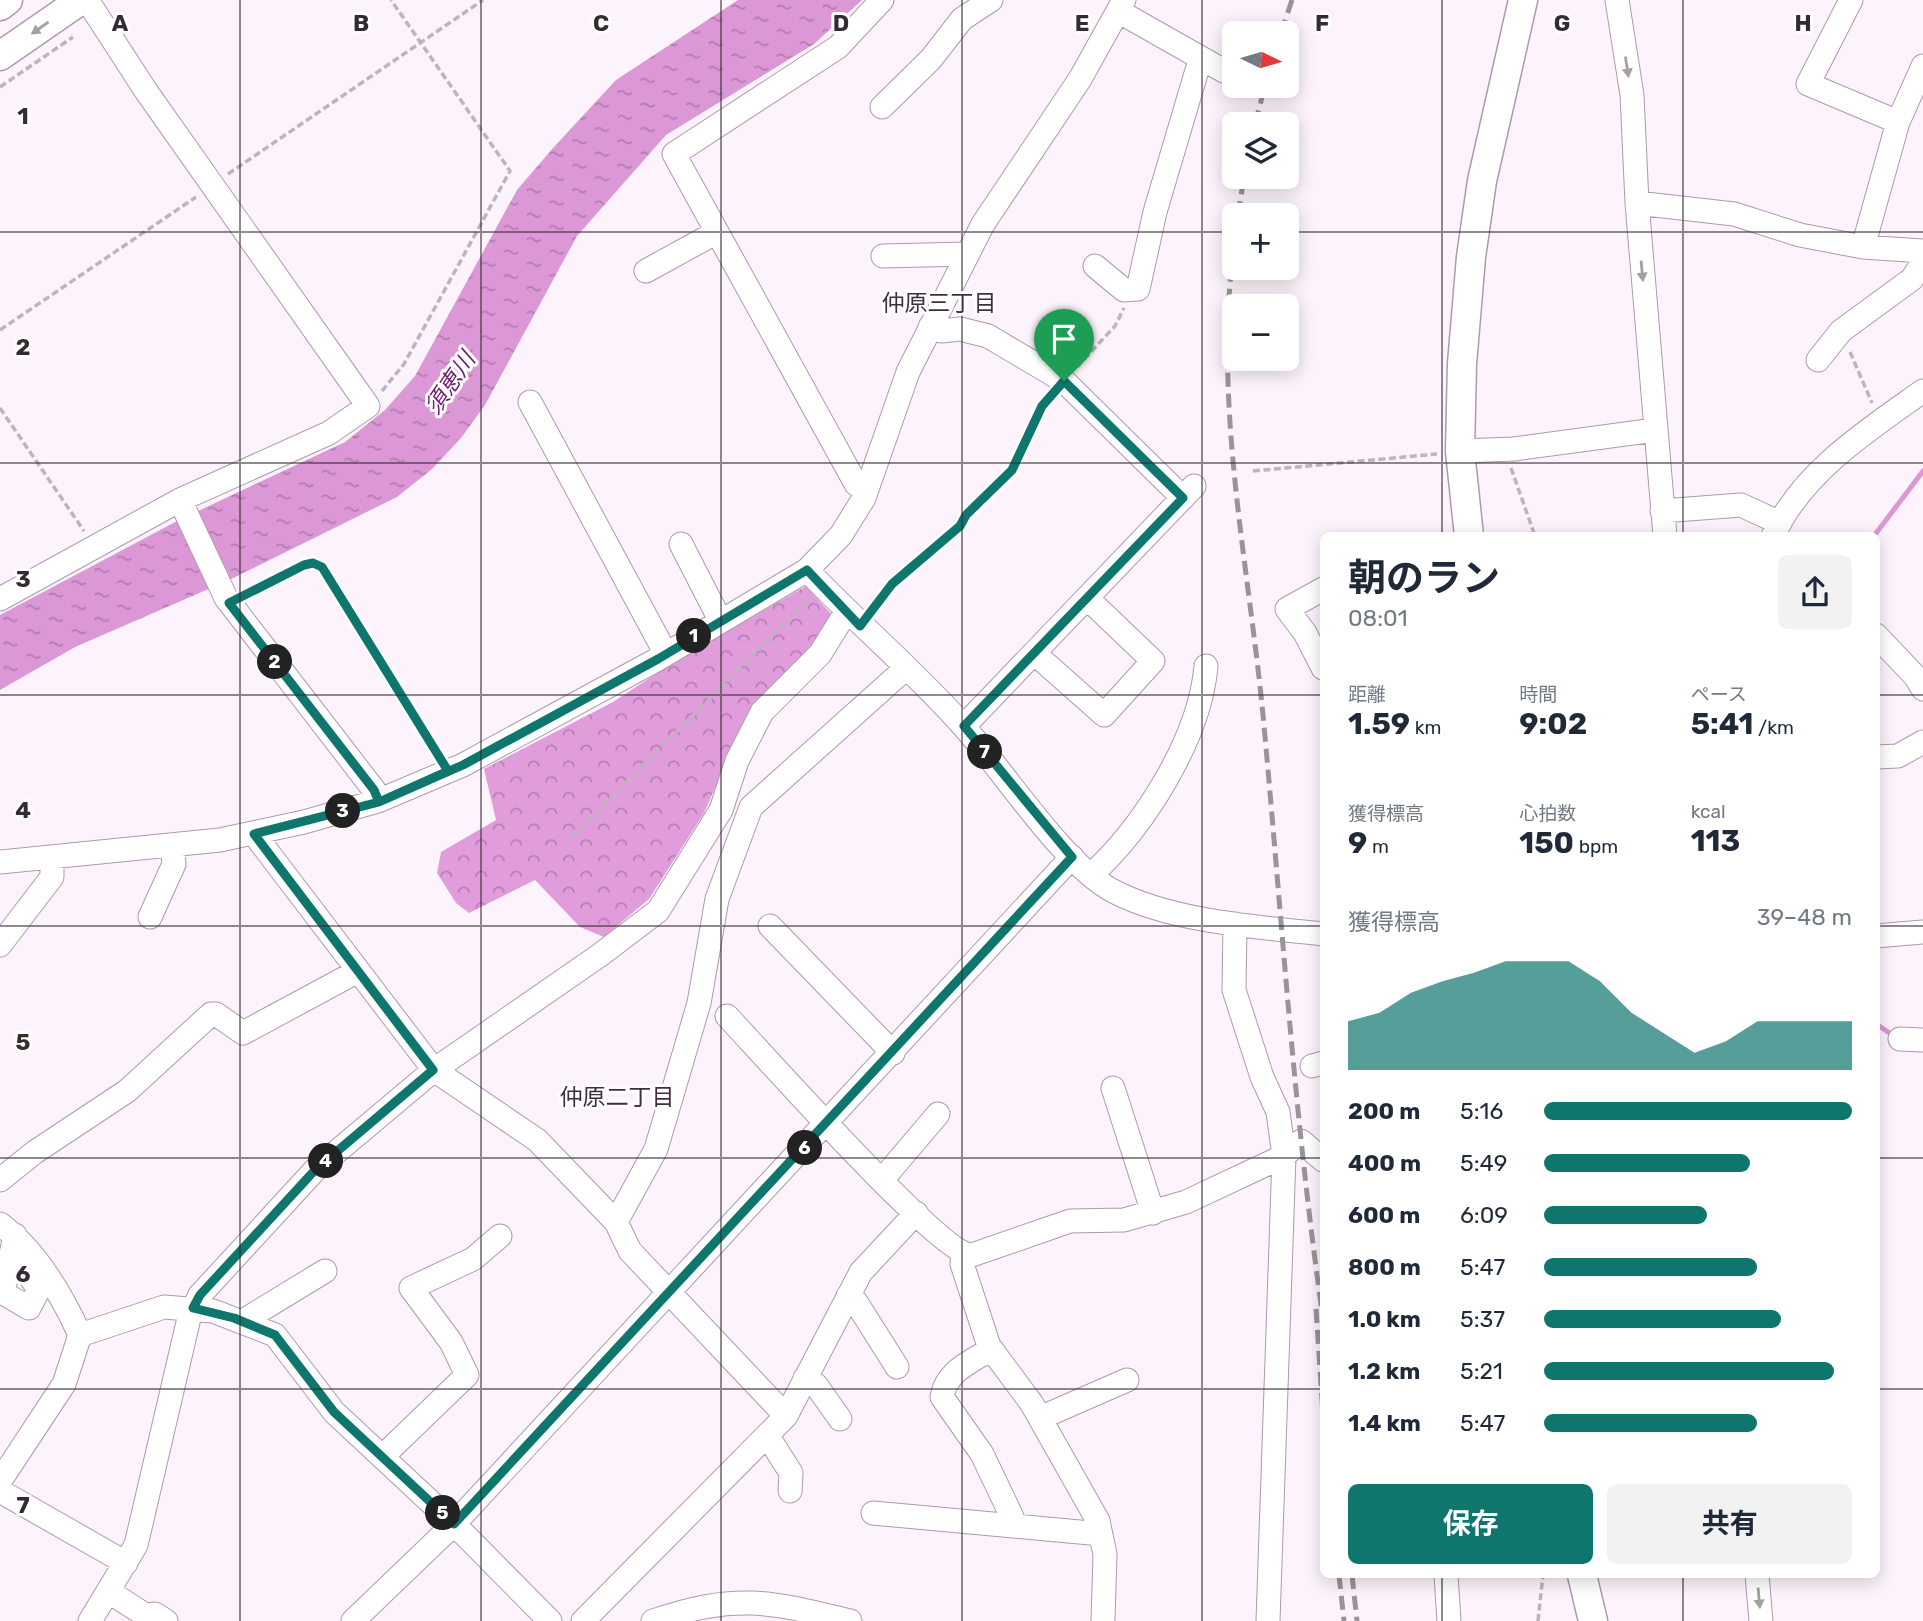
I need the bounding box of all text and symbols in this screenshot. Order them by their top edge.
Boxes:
text: A [112,9,129,37]
text: B [353,9,369,37]
text: C [593,9,609,37]
text: D [833,9,849,37]
text: E [1075,9,1089,37]
text: F [1315,9,1329,37]
text: G [1554,9,1570,37]
text: H [1794,9,1812,37]
one-way arrow [31,21,50,34]
north arrow [1222,21,1298,98]
map controls [1222,21,1299,371]
one-way arrow [1622,57,1633,79]
text: 1 [17,102,29,130]
button: layers [1222,112,1299,189]
button: + [1222,203,1299,280]
one-way arrow [1637,261,1648,283]
district label: 仲原三丁目 [882,289,997,317]
button: − [1222,294,1299,371]
pin [1034,309,1094,381]
icon: arrive [1045,320,1083,358]
text: 2 [16,333,30,361]
water label: 須恵川 [419,344,483,419]
text: 朝のラン [1348,555,1500,601]
button: share [1778,555,1852,629]
text: 3 [15,565,31,593]
text: 08:01 [1348,604,1408,632]
pin: 1 [676,618,712,654]
text: 1 [689,624,698,647]
pin: 2 [258,644,292,680]
text: 2 [268,650,281,673]
text: 距離 [1348,683,1386,706]
text: 時間 [1519,683,1557,706]
text: ペース [1691,683,1747,706]
text: 1.59 [1348,706,1410,742]
text: 9:02 [1519,706,1587,742]
text: 5:41 [1691,706,1753,742]
text: km [1410,716,1441,739]
text: /km [1753,716,1794,739]
pin: 7 [968,734,1002,770]
text: 7 [979,740,990,763]
pin: 3 [326,794,360,828]
text: 4 [15,796,31,824]
text: 3 [336,799,349,822]
text: kcal [1691,800,1726,823]
text: 獲得標高 [1348,802,1424,825]
text: 心拍数 [1519,802,1576,825]
text: 113 [1691,823,1740,859]
text: 9 [1348,825,1367,861]
text: 150 [1519,825,1574,861]
text: m [1367,835,1389,858]
text: bpm [1574,835,1618,858]
text: 39–48 m [1757,903,1852,931]
text: 獲得標高 [1348,908,1440,936]
text: 5 [16,1028,31,1056]
district label: 仲原二丁目 [560,1083,675,1111]
text: 200 m [1348,1097,1420,1125]
text: 5:16 [1460,1097,1503,1125]
pin: 6 [788,1130,822,1166]
text: 6 [798,1136,811,1159]
pin: 4 [308,1144,344,1178]
text: 4 [319,1149,332,1172]
text: 400 m [1348,1149,1421,1177]
text: 5:49 [1460,1149,1507,1177]
text: 600 m [1348,1201,1420,1229]
text: 6:09 [1460,1201,1508,1229]
text: 800 m [1348,1253,1421,1281]
text: 5:47 [1460,1253,1505,1281]
text: 6 [16,1260,31,1288]
text: 1.0 km [1348,1305,1421,1333]
text: 5:37 [1460,1305,1505,1333]
text: 1.2 km [1348,1357,1420,1385]
text: 5:21 [1460,1357,1503,1385]
text: 1.4 km [1348,1409,1421,1437]
text: 5:47 [1460,1409,1505,1437]
button: 保存 [1348,1484,1593,1564]
button: 共有 [1607,1484,1852,1564]
text: 7 [16,1491,30,1519]
pin: 5 [426,1496,460,1530]
text: 5 [436,1501,449,1524]
one-way arrow [1754,1587,1765,1609]

